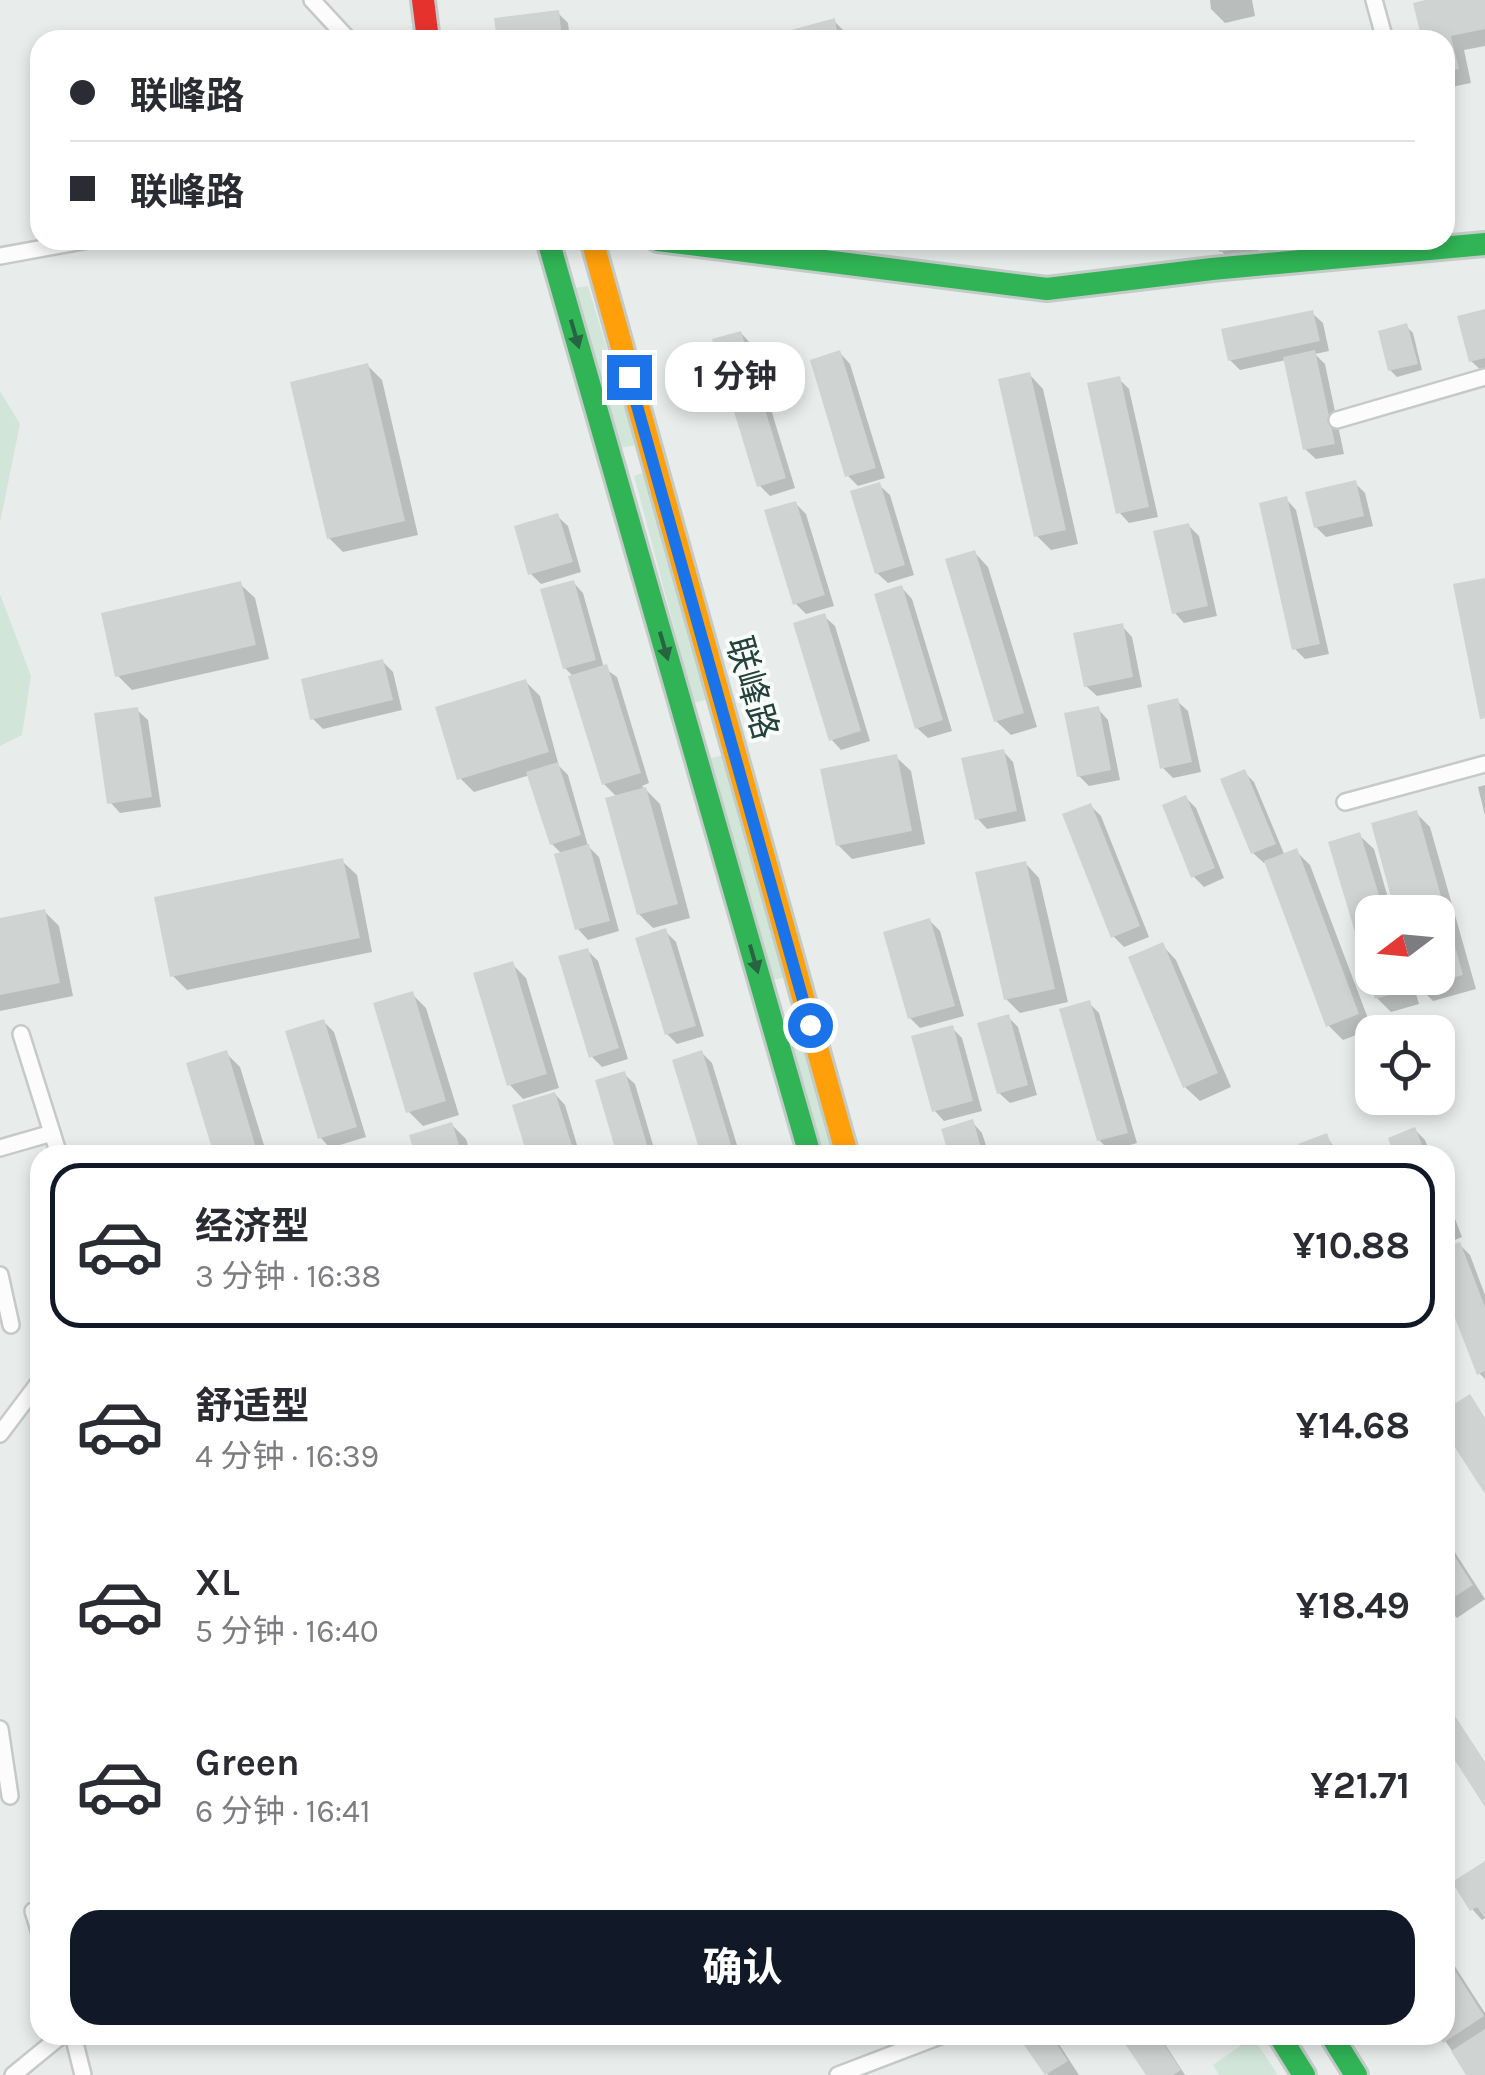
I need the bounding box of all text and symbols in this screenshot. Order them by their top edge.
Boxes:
text: 联峰路 [130,74,244,119]
text: 联峰路 [130,170,244,215]
one-way arrow [568,319,583,350]
callout: 1 分钟 [664,342,804,412]
route end [607,355,652,400]
text: 1 分钟 [693,358,777,395]
one-way arrow [657,631,673,662]
street label: 联峰路 [718,632,786,744]
north arrow [1355,895,1455,995]
map controls [1355,895,1455,1115]
one-way arrow [747,944,762,974]
route start [788,1003,833,1048]
button: locate [1355,1015,1455,1115]
icon: car [75,1201,165,1291]
text: 经济型 [195,1204,309,1249]
text: ¥10.88 [1293,1223,1410,1268]
text: 3 分钟 · 16:38 [195,1258,381,1295]
icon: car [75,1381,165,1471]
text: 舒适型 [195,1384,309,1429]
text: ¥14.68 [1296,1403,1410,1448]
text: 4 分钟 · 16:39 [195,1438,379,1475]
text: XL [195,1560,240,1605]
icon: car [75,1561,165,1651]
text: ¥18.49 [1296,1583,1410,1628]
text: 5 分钟 · 16:40 [195,1613,379,1650]
text: Green [195,1740,300,1785]
icon: car [75,1741,165,1831]
text: ¥21.71 [1311,1763,1410,1808]
text: 6 分钟 · 16:41 [195,1793,371,1830]
button: 确认 [70,1910,1415,2025]

